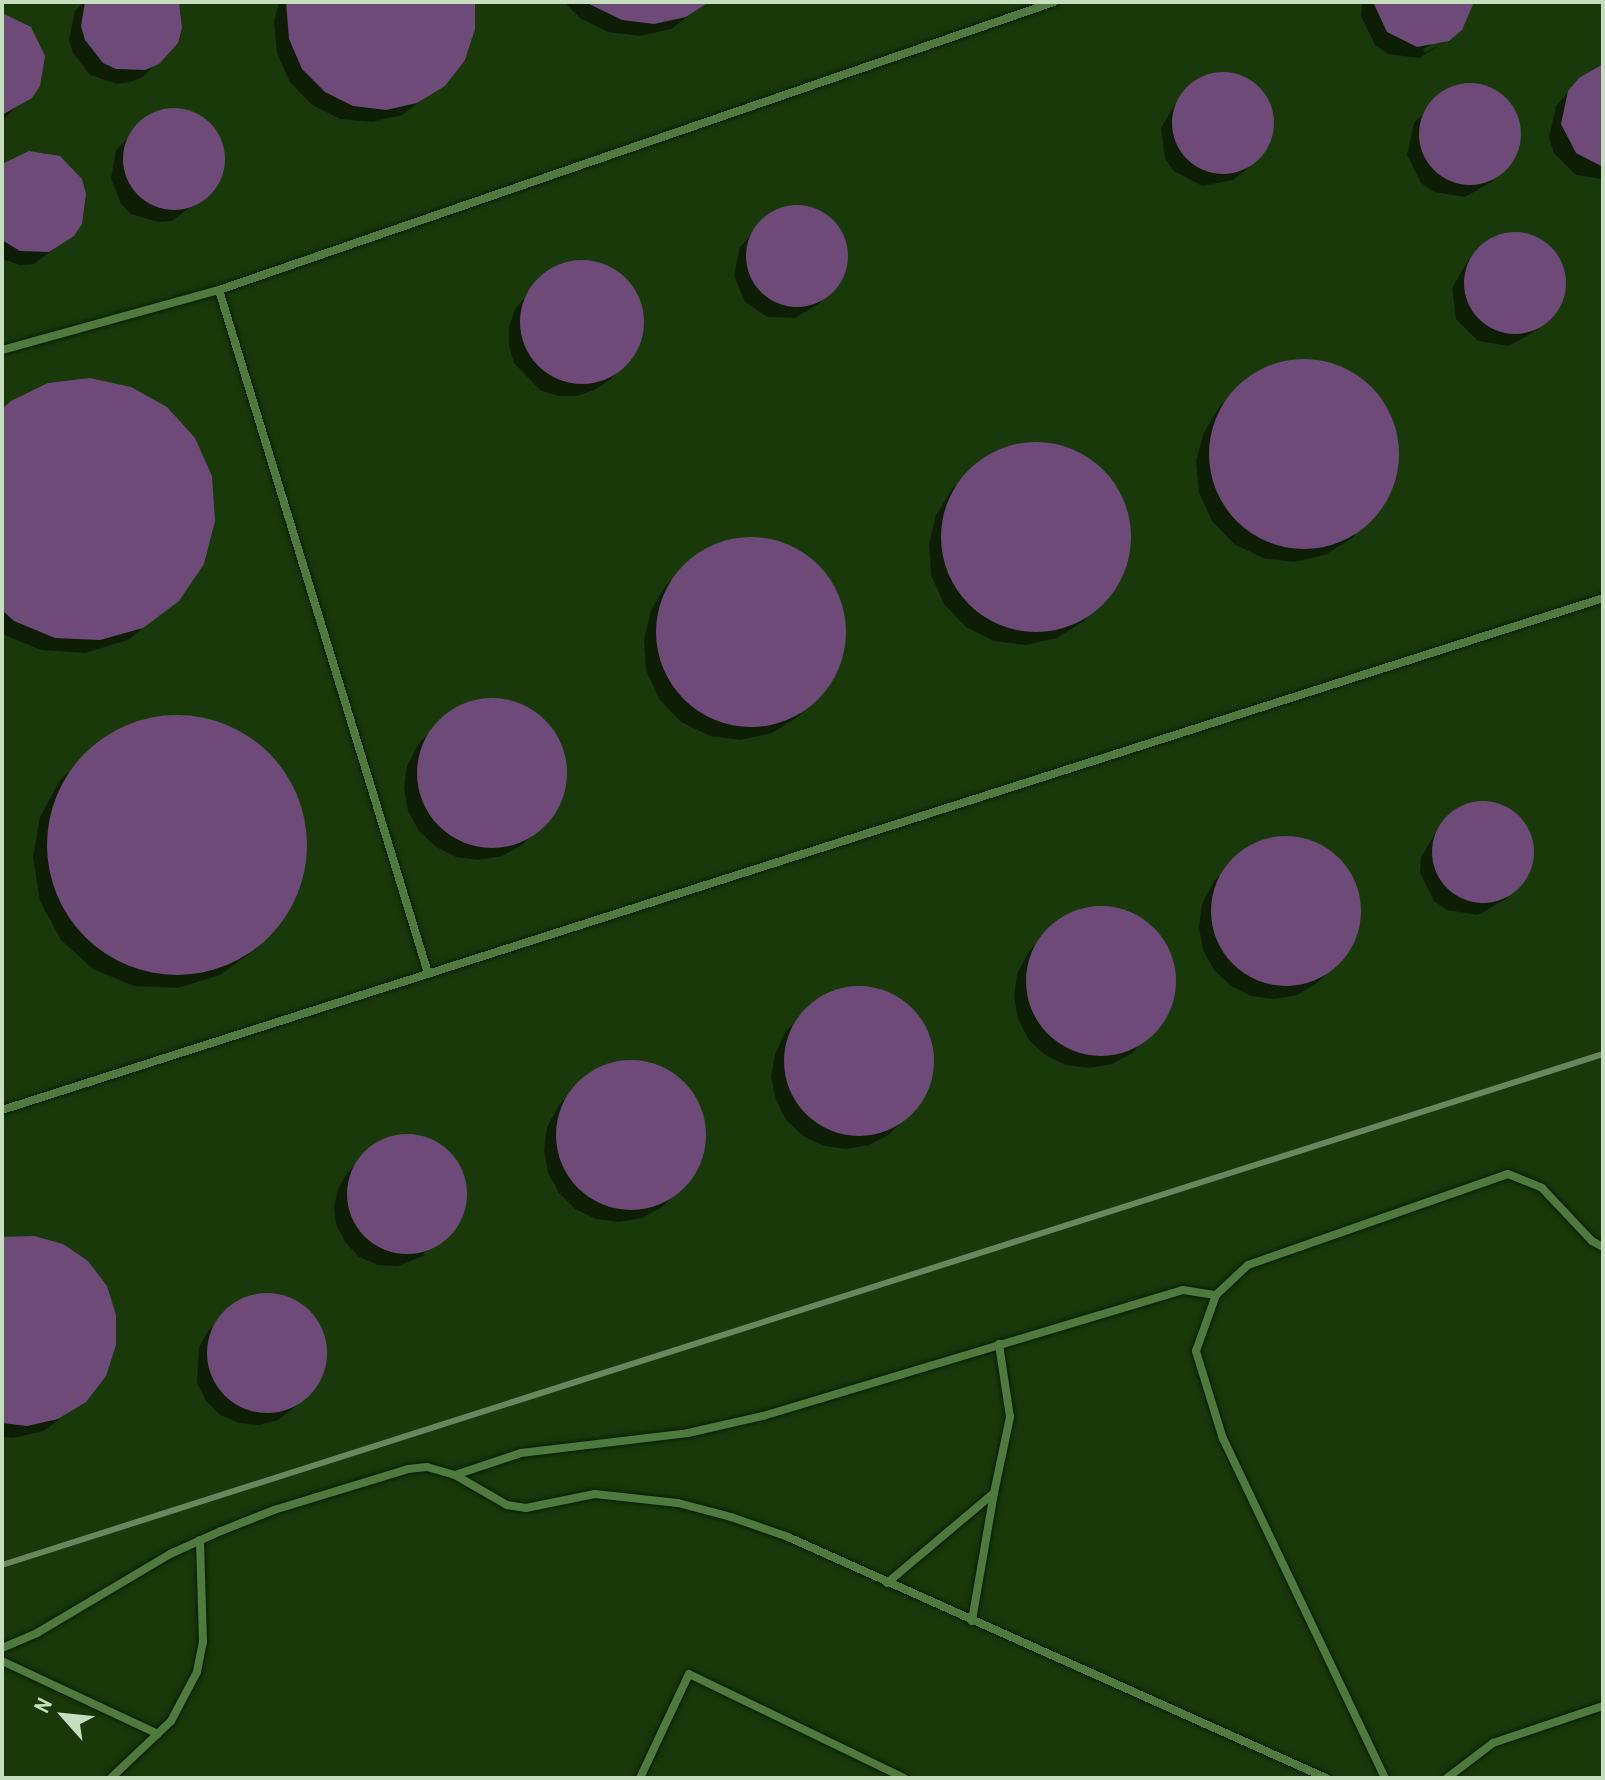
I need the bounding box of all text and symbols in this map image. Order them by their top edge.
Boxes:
north arrow [24,1676,104,1756]
text: N [26,1692,59,1718]

